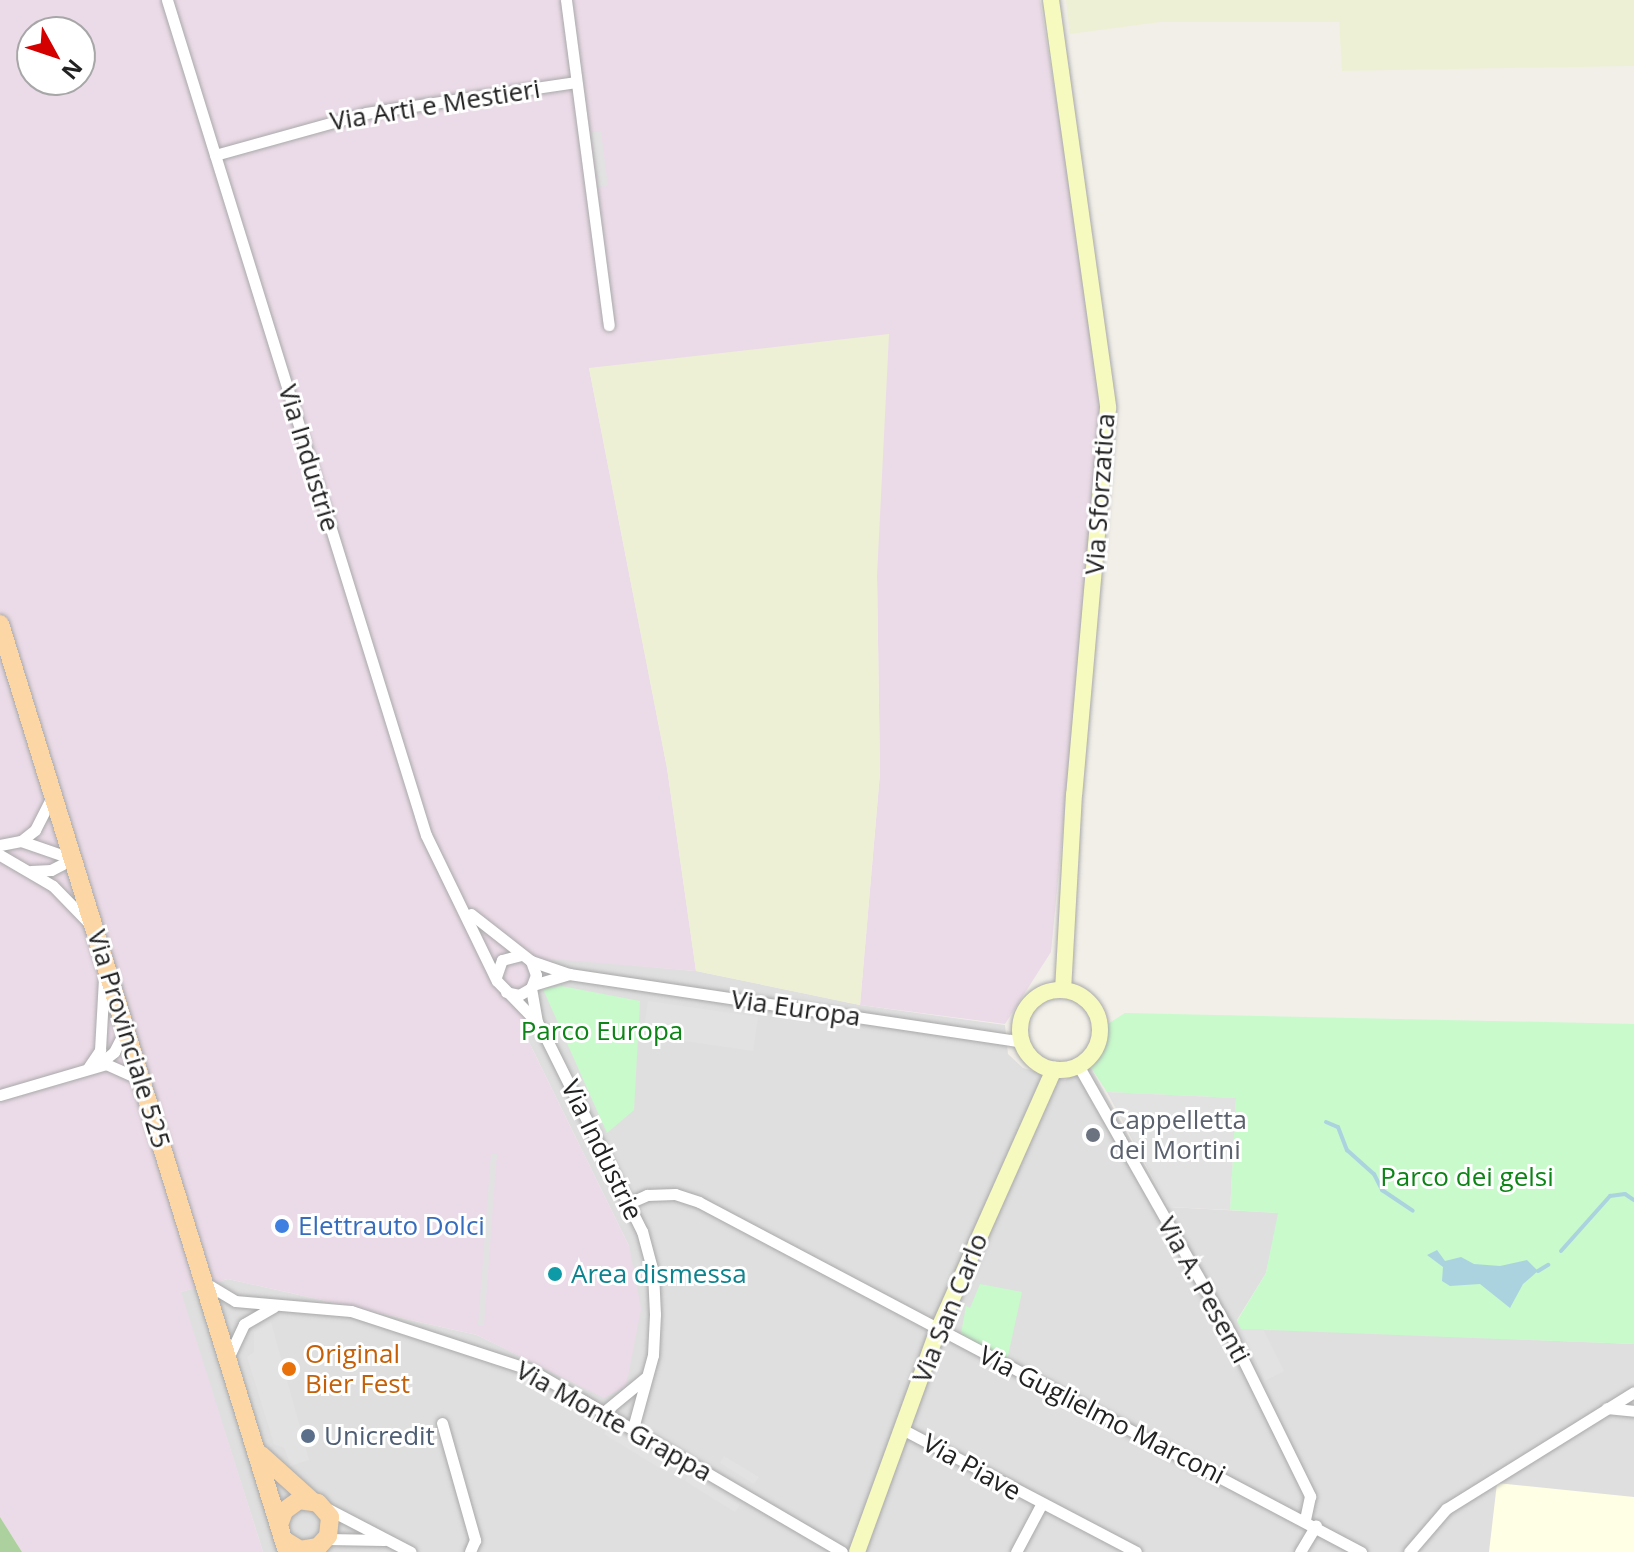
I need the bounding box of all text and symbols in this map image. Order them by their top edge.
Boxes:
north arrow [16,16,96,96]
text: N [56,54,90,87]
street label: Via Arti e Mestieri [328,73,542,137]
street label: Via Industrie [272,381,346,535]
street label: Via Sforzatica [1079,412,1121,576]
street label: Via Provinciale 525 [81,926,177,1152]
street label: Via Europa [729,983,863,1033]
park label: Parco Europa [521,1015,683,1047]
street label: Via Industrie [555,1075,649,1225]
place label: Cappelletta dei Mortini [1109,1104,1247,1166]
marker: Cappelletta dei Mortini [1084,1126,1102,1144]
park label: Parco dei gelsi [1380,1161,1554,1193]
place label: Elettrauto Dolci [298,1210,485,1242]
street label: Via A. Pesenti [1151,1211,1257,1369]
marker: Elettrauto Dolci [273,1217,291,1235]
street label: Via San Carlo [906,1229,994,1387]
place label: Area dismessa [571,1258,747,1290]
marker: Area dismessa [546,1265,564,1283]
place label: Original Bier Fest [305,1338,410,1400]
street label: Via Guglielmo Marconi [974,1339,1230,1491]
street label: Via Monte Grappa [511,1354,717,1488]
marker: Original Bier Fest [280,1360,298,1378]
place label: Unicredit [324,1420,435,1452]
marker: Unicredit [299,1427,317,1445]
street label: Via Piave [917,1427,1027,1507]

